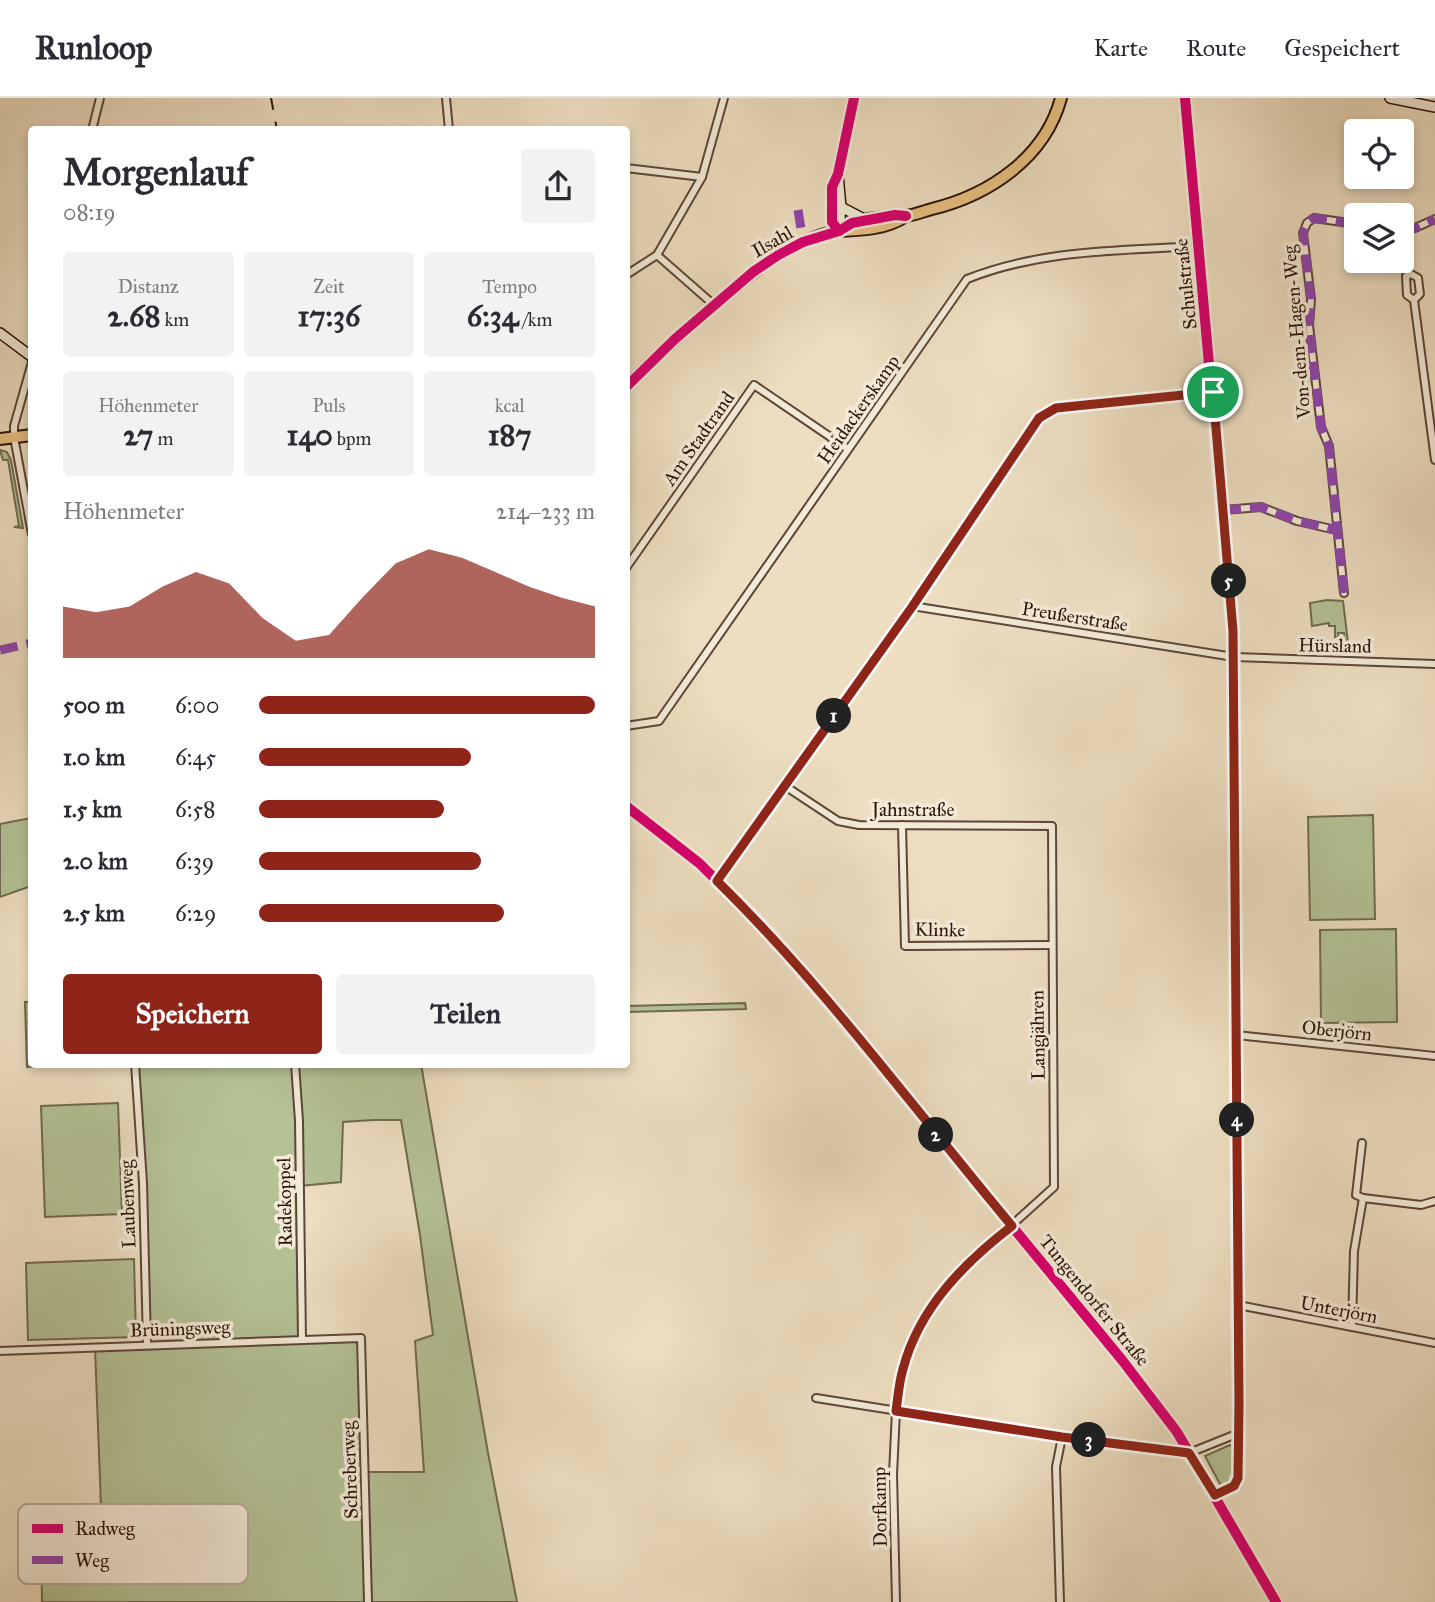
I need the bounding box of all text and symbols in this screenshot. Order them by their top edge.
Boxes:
text: Runloop [35,28,152,68]
text: Karte [1093,33,1148,63]
text: Route [1186,33,1246,63]
text: Gespeichert [1284,33,1400,63]
map controls [1344,119,1414,273]
button: locate [1344,119,1414,189]
text: Morgenlauf [63,149,249,195]
button: share [521,149,595,223]
text: 08:19 [63,198,116,226]
button: layers [1344,203,1414,273]
street label: Ilsahl [747,220,798,262]
street label: Schulstraße [1169,237,1202,331]
street label: Von-dem-Hagen-Weg [1277,244,1317,421]
text: Distanz [118,275,179,298]
text: Zeit [313,275,345,298]
text: Tempo [482,275,537,298]
text: 2.68 [107,298,160,334]
text: 17:36 [298,298,360,334]
text: 6:34 [467,298,518,334]
text: km [160,308,189,331]
text: /km [518,308,552,331]
street label: Heidackerskamp [812,350,904,468]
pin [1183,362,1243,422]
icon: arrive [1194,373,1232,411]
street label: Am Stadtrand [657,386,740,491]
text: Höhenmeter [98,394,198,417]
text: Puls [312,394,346,417]
text: kcal [495,394,525,417]
text: 27 [123,417,153,453]
text: 140 [287,417,333,453]
text: 187 [488,417,532,453]
text: m [153,427,173,450]
text: bpm [333,427,371,450]
text: Höhenmeter [63,497,184,525]
text: 214–233 m [496,497,595,525]
pin: 5 [1212,564,1246,598]
text: 5 [1224,569,1233,592]
street label: Preußerstraße [1020,597,1130,636]
street label: Hürsland [1298,633,1372,658]
text: 500 m [63,691,125,719]
text: 6:00 [175,691,219,719]
pin: 1 [816,698,852,734]
text: 1 [830,704,837,727]
text: 1.0 km [63,743,125,771]
text: 6:45 [175,743,216,771]
text: 1.5 km [63,795,122,823]
text: 6:58 [175,795,216,823]
street label: Jahnstraße [870,798,954,822]
text: 2.0 km [63,847,128,875]
text: 6:39 [175,847,214,875]
text: 2.5 km [63,899,125,927]
text: 6:29 [175,899,216,927]
street label: Klinke [914,918,966,941]
button: Speichern [63,974,322,1054]
button: Teilen [336,974,595,1054]
street label: Langjähren [1025,990,1051,1080]
street label: Oberjörn [1301,1015,1373,1046]
pin: 4 [1220,1102,1254,1138]
text: 4 [1231,1108,1242,1131]
pin: 2 [918,1118,954,1152]
text: 2 [931,1123,940,1146]
street label: Radekoppel [272,1156,297,1247]
street label: Laubenweg [114,1159,142,1249]
street label: Tungendorfer Straße [1034,1230,1155,1371]
street label: Unterjörn [1298,1291,1379,1328]
street label: Brüningsweg [129,1315,231,1343]
street label: Schreberweg [336,1421,364,1519]
pin: 3 [1072,1422,1106,1458]
text: 3 [1085,1428,1092,1451]
street label: Dorfkamp [867,1467,892,1547]
legend [18,1504,248,1584]
text: Radweg [75,1517,135,1541]
text: Weg [75,1549,109,1573]

